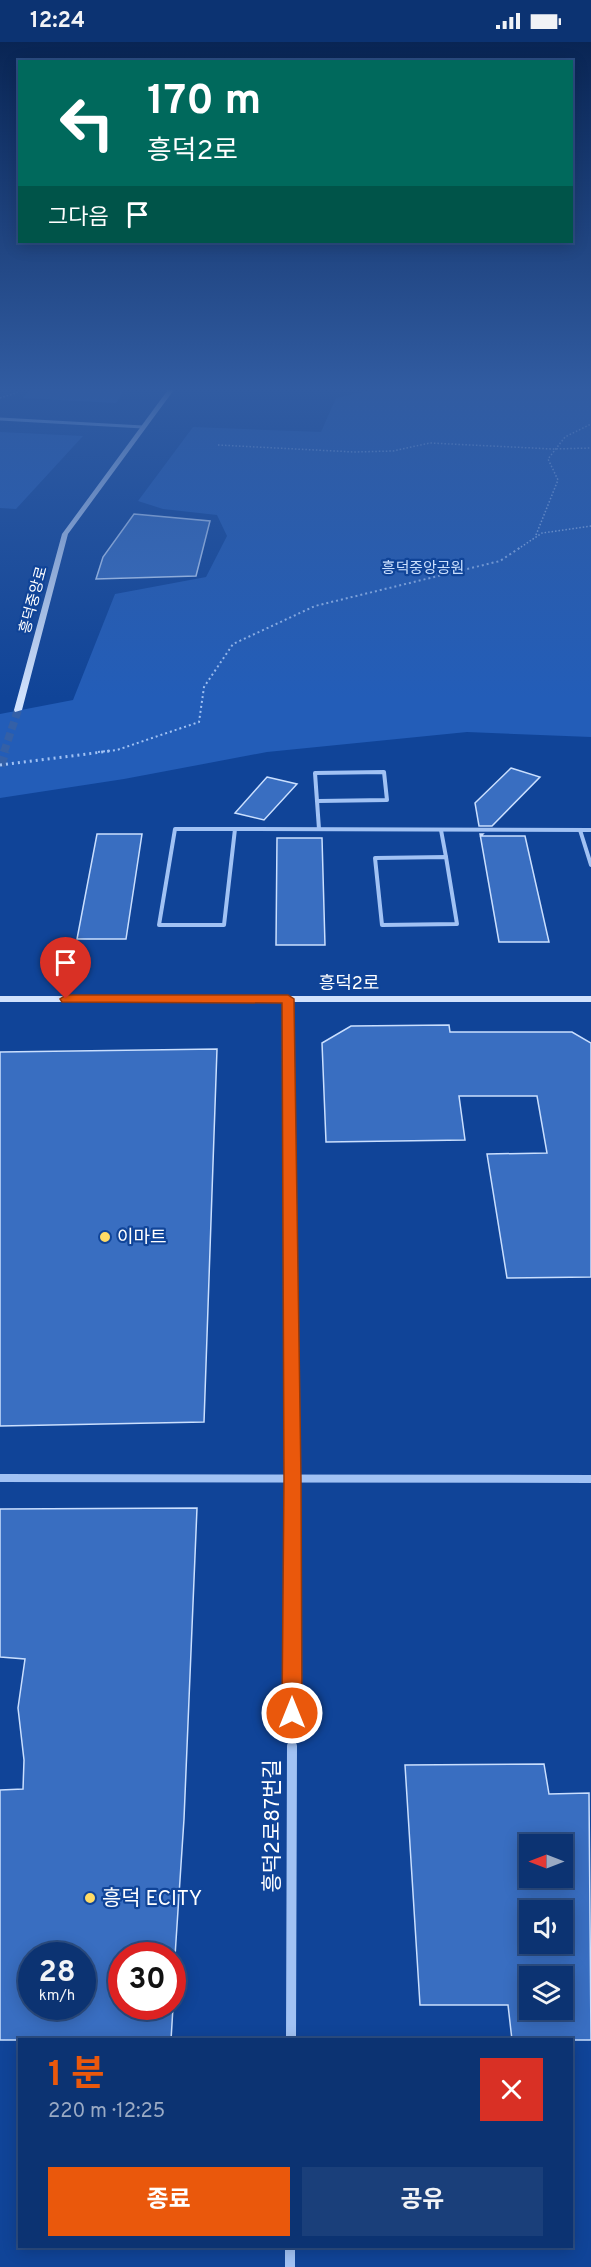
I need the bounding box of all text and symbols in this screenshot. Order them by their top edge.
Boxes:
text: 12:24 [30,8,85,35]
text: 170 m [147,76,261,129]
icon: left [48,84,126,162]
text: 흥덕2로 [147,135,238,169]
icon: arrive [121,198,154,231]
text: 그다음 [48,205,109,232]
park label: 흥덕중앙공원 [382,560,464,579]
street label: 흥덕중앙로 [16,565,53,636]
pin [40,937,91,999]
icon: arrive [49,946,82,979]
street label: 흥덕2로 [319,973,379,996]
place label: 이마트 [117,1227,167,1250]
marker: 이마트 [98,1230,112,1244]
position arrow [260,1681,324,1745]
street label: 흥덕2로87번길 [260,1759,287,1893]
north arrow [519,1834,573,1888]
map controls [519,1834,573,2020]
place label: 흥덕 ECITY [102,1886,202,1913]
marker: 흥덕 ECITY [83,1891,97,1905]
button: sound [519,1900,573,1954]
speed limit sign: 30 [108,1942,186,2020]
text: 28 [38,1955,76,1992]
button: layers [519,1966,573,2020]
text: km/h [39,1987,75,2006]
text: 1 분 [48,2053,105,2099]
button: close [480,2058,543,2121]
text: 220 m · 12:25 [48,2099,165,2125]
button: 종료 [48,2167,290,2236]
button: 공유 [302,2167,543,2236]

